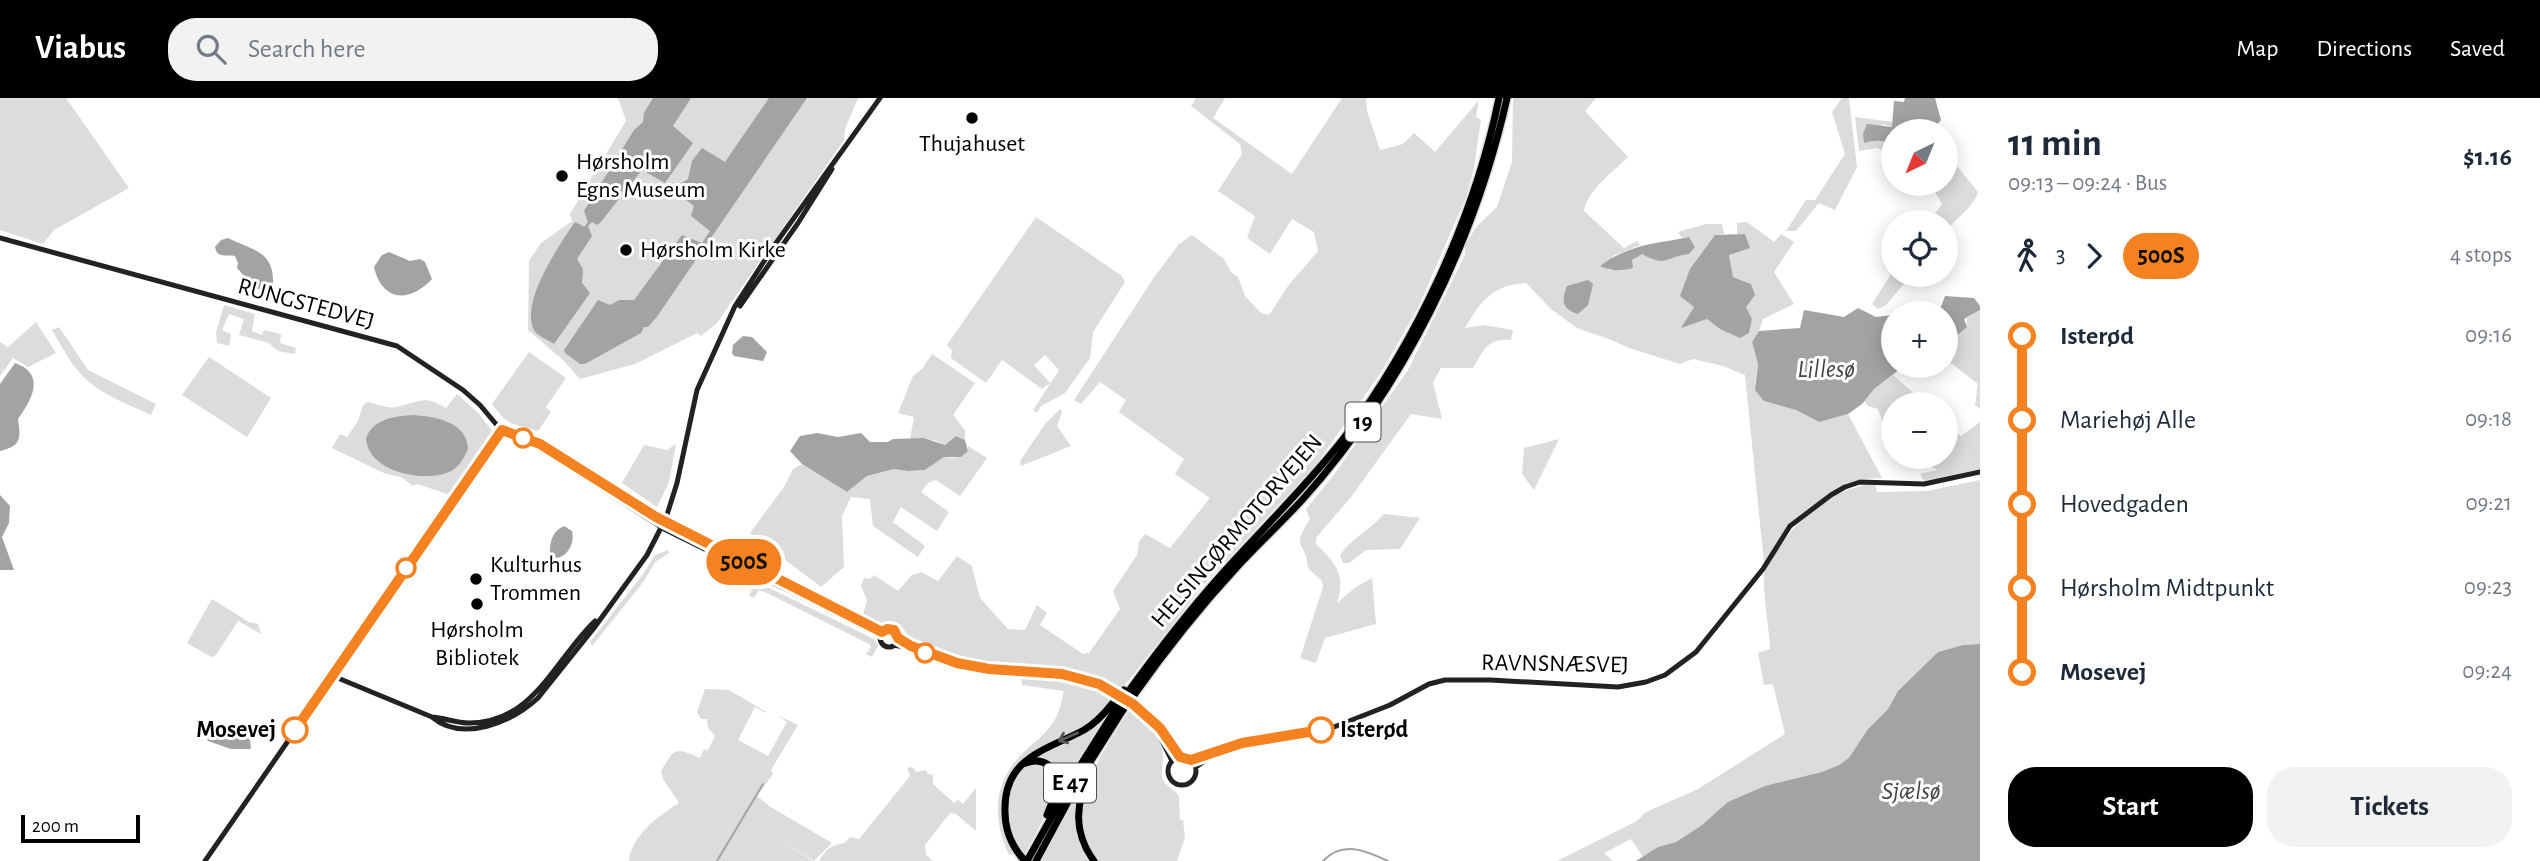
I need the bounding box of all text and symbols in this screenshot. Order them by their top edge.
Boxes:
search box [168,18,658,81]
icon: search [192,30,230,68]
text: Viabus [35,32,126,65]
text: Search here [248,36,366,62]
text: Map [2236,37,2278,61]
text: Directions [2316,37,2412,61]
text: Saved [2450,37,2505,61]
marker: Thujahuset [964,110,980,126]
north arrow [1881,119,1958,196]
map controls [1881,119,1958,469]
text: 11 min [2008,125,2102,163]
place label: Thujahuset [919,132,1025,156]
text: $1.16 [2463,144,2512,170]
place label: Hørsholm Egns Museum [576,150,705,202]
marker: Hørsholm Egns Museum [554,168,570,184]
text: 09:13 – 09:24 · Bus [2008,172,2167,195]
button: locate [1881,210,1958,287]
icon: walk [2008,237,2046,275]
icon: forward [2075,237,2113,275]
place label: Hørsholm Kirke [640,238,786,262]
marker: Hørsholm Kirke [618,242,634,258]
text: 3 [2056,244,2065,267]
text: 500S [2137,244,2185,268]
text: 4 stops [2450,244,2512,267]
street label: RUNGSTEDVEJ [235,274,377,334]
button: + [1881,301,1958,378]
text: Isterød [2060,323,2134,349]
text: 09:16 [2465,324,2512,347]
water label: Lillesø [1797,356,1855,382]
button: − [1881,392,1958,469]
road number: 19 [1346,402,1380,442]
text: Mariehøj Alle [2060,407,2196,433]
text: 09:18 [2465,408,2512,431]
unlabelled marker [513,428,533,448]
street label: HELSINGØRMOTORVEJEN [1147,430,1327,632]
text: Hovedgaden [2060,491,2189,517]
text: 09:21 [2465,492,2512,515]
line badge: 500S [695,539,793,585]
text: 500S [720,550,768,574]
place label: Kulturhus Trommen [490,553,582,605]
unlabelled marker [396,558,416,578]
marker: Kulturhus Trommen [468,571,484,587]
text: Hørsholm Midtpunkt [2060,575,2274,601]
text: 09:23 [2464,576,2512,599]
marker: Hørsholm Bibliotek [469,596,485,612]
place label: Hørsholm Bibliotek [430,618,524,670]
unlabelled marker [915,643,935,663]
street label: RAVNSNÆSVEJ [1481,651,1629,677]
text: Mosevej [2060,659,2146,685]
text: 09:24 [2462,660,2512,683]
marker: Mosevej [282,717,308,743]
marker: Isterød [1308,717,1334,743]
place label: Mosevej [196,718,276,742]
place label: Isterød [1340,718,1409,742]
one-way arrow [1058,731,1080,744]
road number: E 47 [1044,764,1096,803]
button: Start [2008,767,2253,847]
button: Tickets [2267,767,2512,847]
water label: Sjælsø [1882,778,1940,804]
scale bar [21,812,140,844]
text: 200 m [32,817,79,836]

